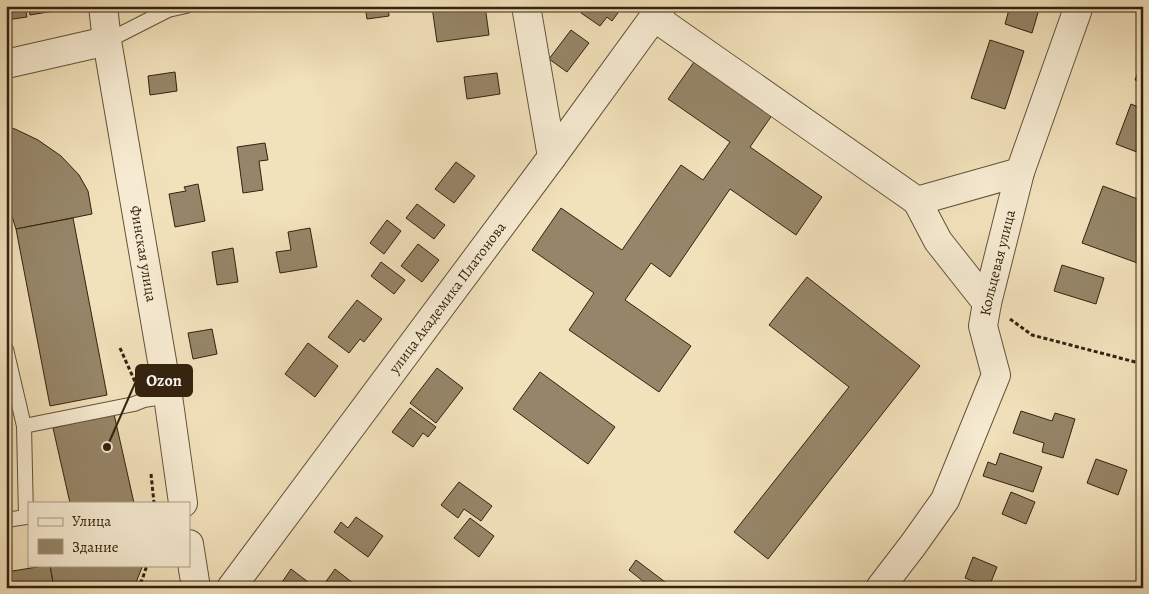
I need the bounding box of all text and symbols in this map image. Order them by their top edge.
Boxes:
street label: Финская улица [125,204,162,304]
street label: Кольцевая улица [975,208,1020,317]
street label: улица Академика Платонова [384,218,510,378]
callout: Ozon [136,365,192,396]
text: Ozon [146,370,182,392]
legend [28,502,190,566]
text: Улица [72,511,111,531]
text: Здание [72,537,119,557]

